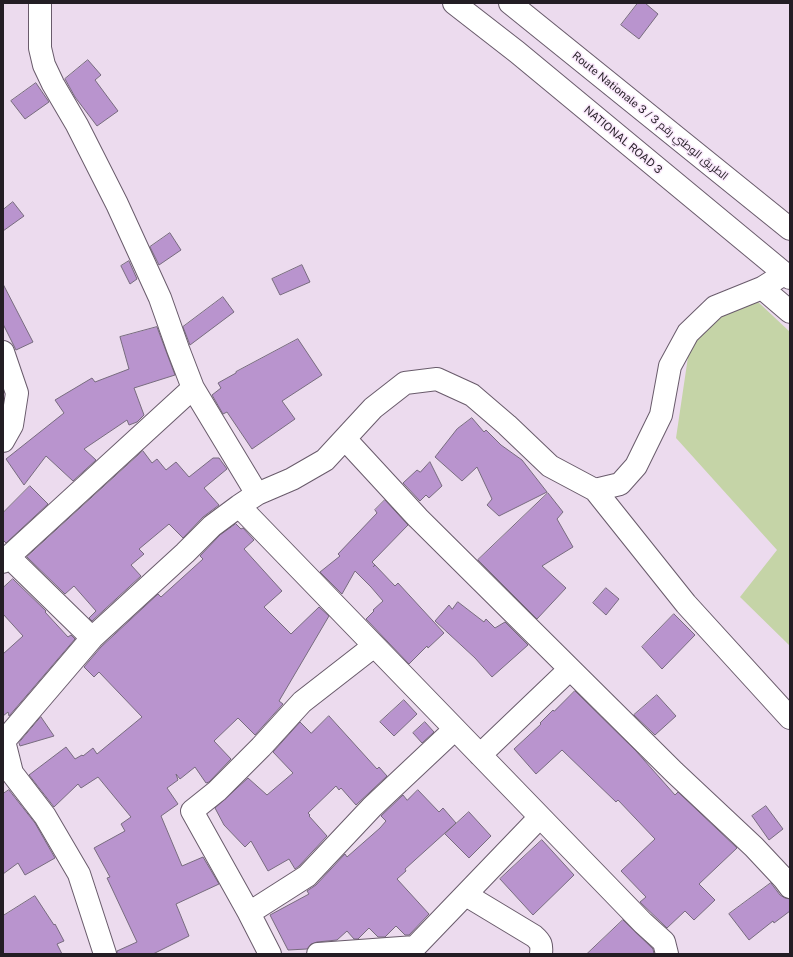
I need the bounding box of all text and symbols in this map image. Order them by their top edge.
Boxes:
street label: Route Nationale 3 / الطريق الوطني رقم 3 [570,49,730,183]
street label: NATIONAL ROAD 3 [581,103,665,177]

